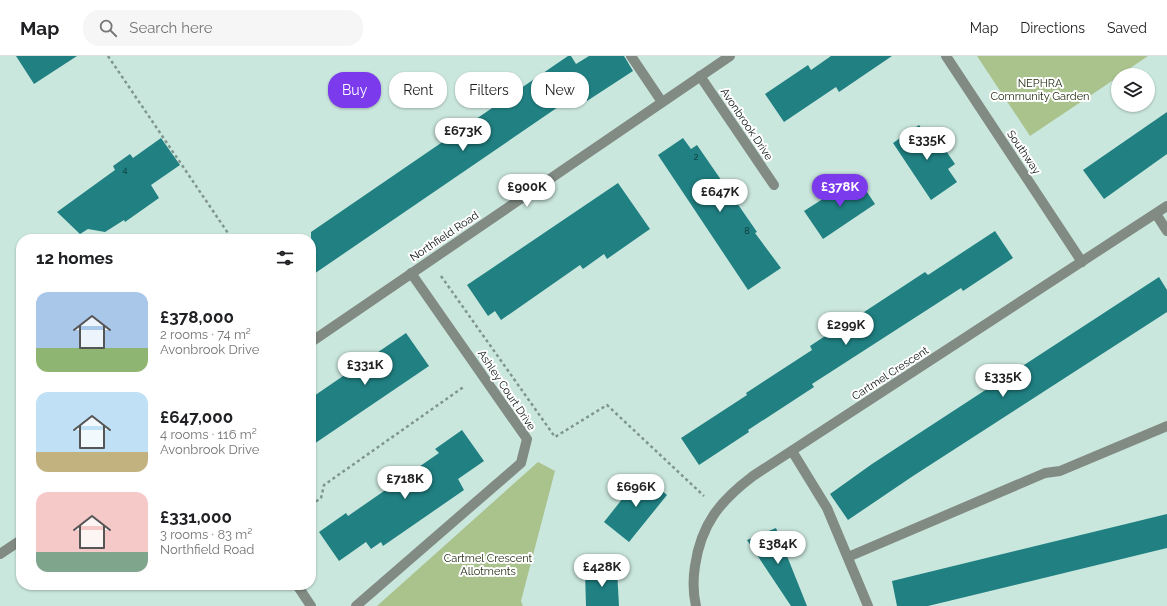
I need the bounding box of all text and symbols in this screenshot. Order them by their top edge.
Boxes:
search box [83,10,363,46]
text: Map [20,17,59,39]
icon: search [97,17,119,39]
text: Search here [129,19,213,37]
text: Map [970,20,998,36]
text: Directions [1020,20,1085,36]
text: Saved [1107,20,1147,36]
map controls [1111,68,1155,112]
button: layers [1111,68,1155,112]
chip: Buy [328,72,381,108]
chip: Rent [389,72,447,108]
chip: Filters [455,72,523,108]
chip: New [531,72,589,108]
park label: NEPHRA Community Garden [990,77,1090,103]
street label: Avonbrook Drive [718,86,776,163]
pin: £673K [435,118,491,152]
text: £673K [444,123,482,138]
pin: £335K [899,127,955,161]
street label: Southway [1004,128,1043,177]
text: £335K [908,132,946,147]
house number: 2 [694,152,699,162]
house number: 4 [123,165,128,175]
pin: £900K [499,174,555,208]
pin: £378K [812,174,868,208]
text: £900K [507,179,547,194]
pin: £647K [692,179,748,213]
text: £378K [821,179,859,194]
text: £647K [701,184,739,199]
street label: Northfield Road [408,209,481,264]
house number: 8 [744,226,750,236]
icon: filters [274,247,296,269]
text: 12 homes [36,248,113,268]
text: £378,000 [160,307,234,327]
icon: home [68,308,116,356]
pin: £299K [818,312,874,346]
text: £299K [827,317,865,332]
text: 2 rooms · 74 m² [160,327,251,342]
text: Avonbrook Drive [160,342,259,357]
street label: Cartmel Crescent [850,344,931,403]
street label: Ashley Court Drive [475,348,539,433]
pin: £331K [337,352,393,386]
text: £331K [347,357,383,372]
pin: £335K [975,364,1031,398]
text: £335K [984,369,1022,384]
text: £647,000 [160,407,233,427]
icon: home [68,408,116,456]
text: 4 rooms · 116 m² [160,427,257,442]
text: Avonbrook Drive [160,442,259,457]
pin: £718K [377,466,433,500]
text: £718K [386,471,424,486]
pin: £696K [608,474,664,508]
text: £696K [616,479,656,494]
text: £331,000 [160,507,232,527]
icon: home [68,508,116,556]
text: 3 rooms · 83 m² [160,527,252,542]
pin: £384K [750,531,806,565]
text: £384K [759,536,797,551]
text: Northfield Road [160,542,254,557]
park label: Cartmel Crescent Allotments [444,552,533,578]
pin: £428K [574,554,630,588]
text: £428K [583,559,621,574]

